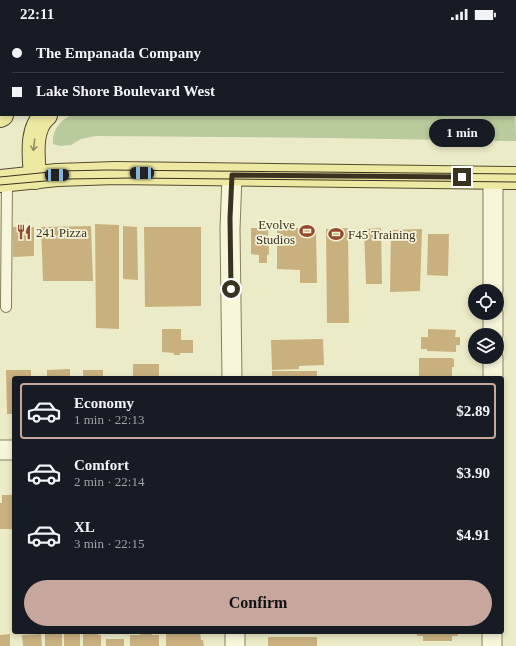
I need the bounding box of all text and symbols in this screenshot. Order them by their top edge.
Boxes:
text: 22:11 [20,6,54,22]
text: The Empanada Company [36,45,201,61]
text: Lake Shore Boulevard West [36,83,215,99]
callout: 1 min [429,119,495,147]
text: 1 min [446,125,478,140]
one-way arrow [30,138,38,151]
car [130,167,154,179]
route end [453,168,471,186]
car [45,169,69,181]
place label: Evolve Studios [256,217,295,247]
sports icon: Evolve Studios [298,222,316,240]
restaurant icon: 241 Pizza [15,223,33,241]
place label: 241 Pizza [36,225,87,240]
sports icon: F45 Training [327,225,345,243]
place label: F45 Training [348,227,416,242]
route start [222,280,240,298]
map controls [468,284,504,364]
button: locate [468,284,504,320]
button: layers [468,328,504,364]
icon: car [26,393,62,429]
text: Economy [74,395,134,411]
text: $2.89 [456,403,490,419]
text: 1 min · 22:13 [74,412,144,427]
icon: car [26,455,62,491]
text: Comfort [74,457,129,473]
text: $3.90 [456,465,490,481]
text: 2 min · 22:14 [74,474,144,489]
icon: car [26,517,62,553]
text: XL [74,519,95,535]
text: $4.91 [456,527,490,543]
text: 3 min · 22:15 [74,536,144,551]
button: Confirm [24,580,492,626]

